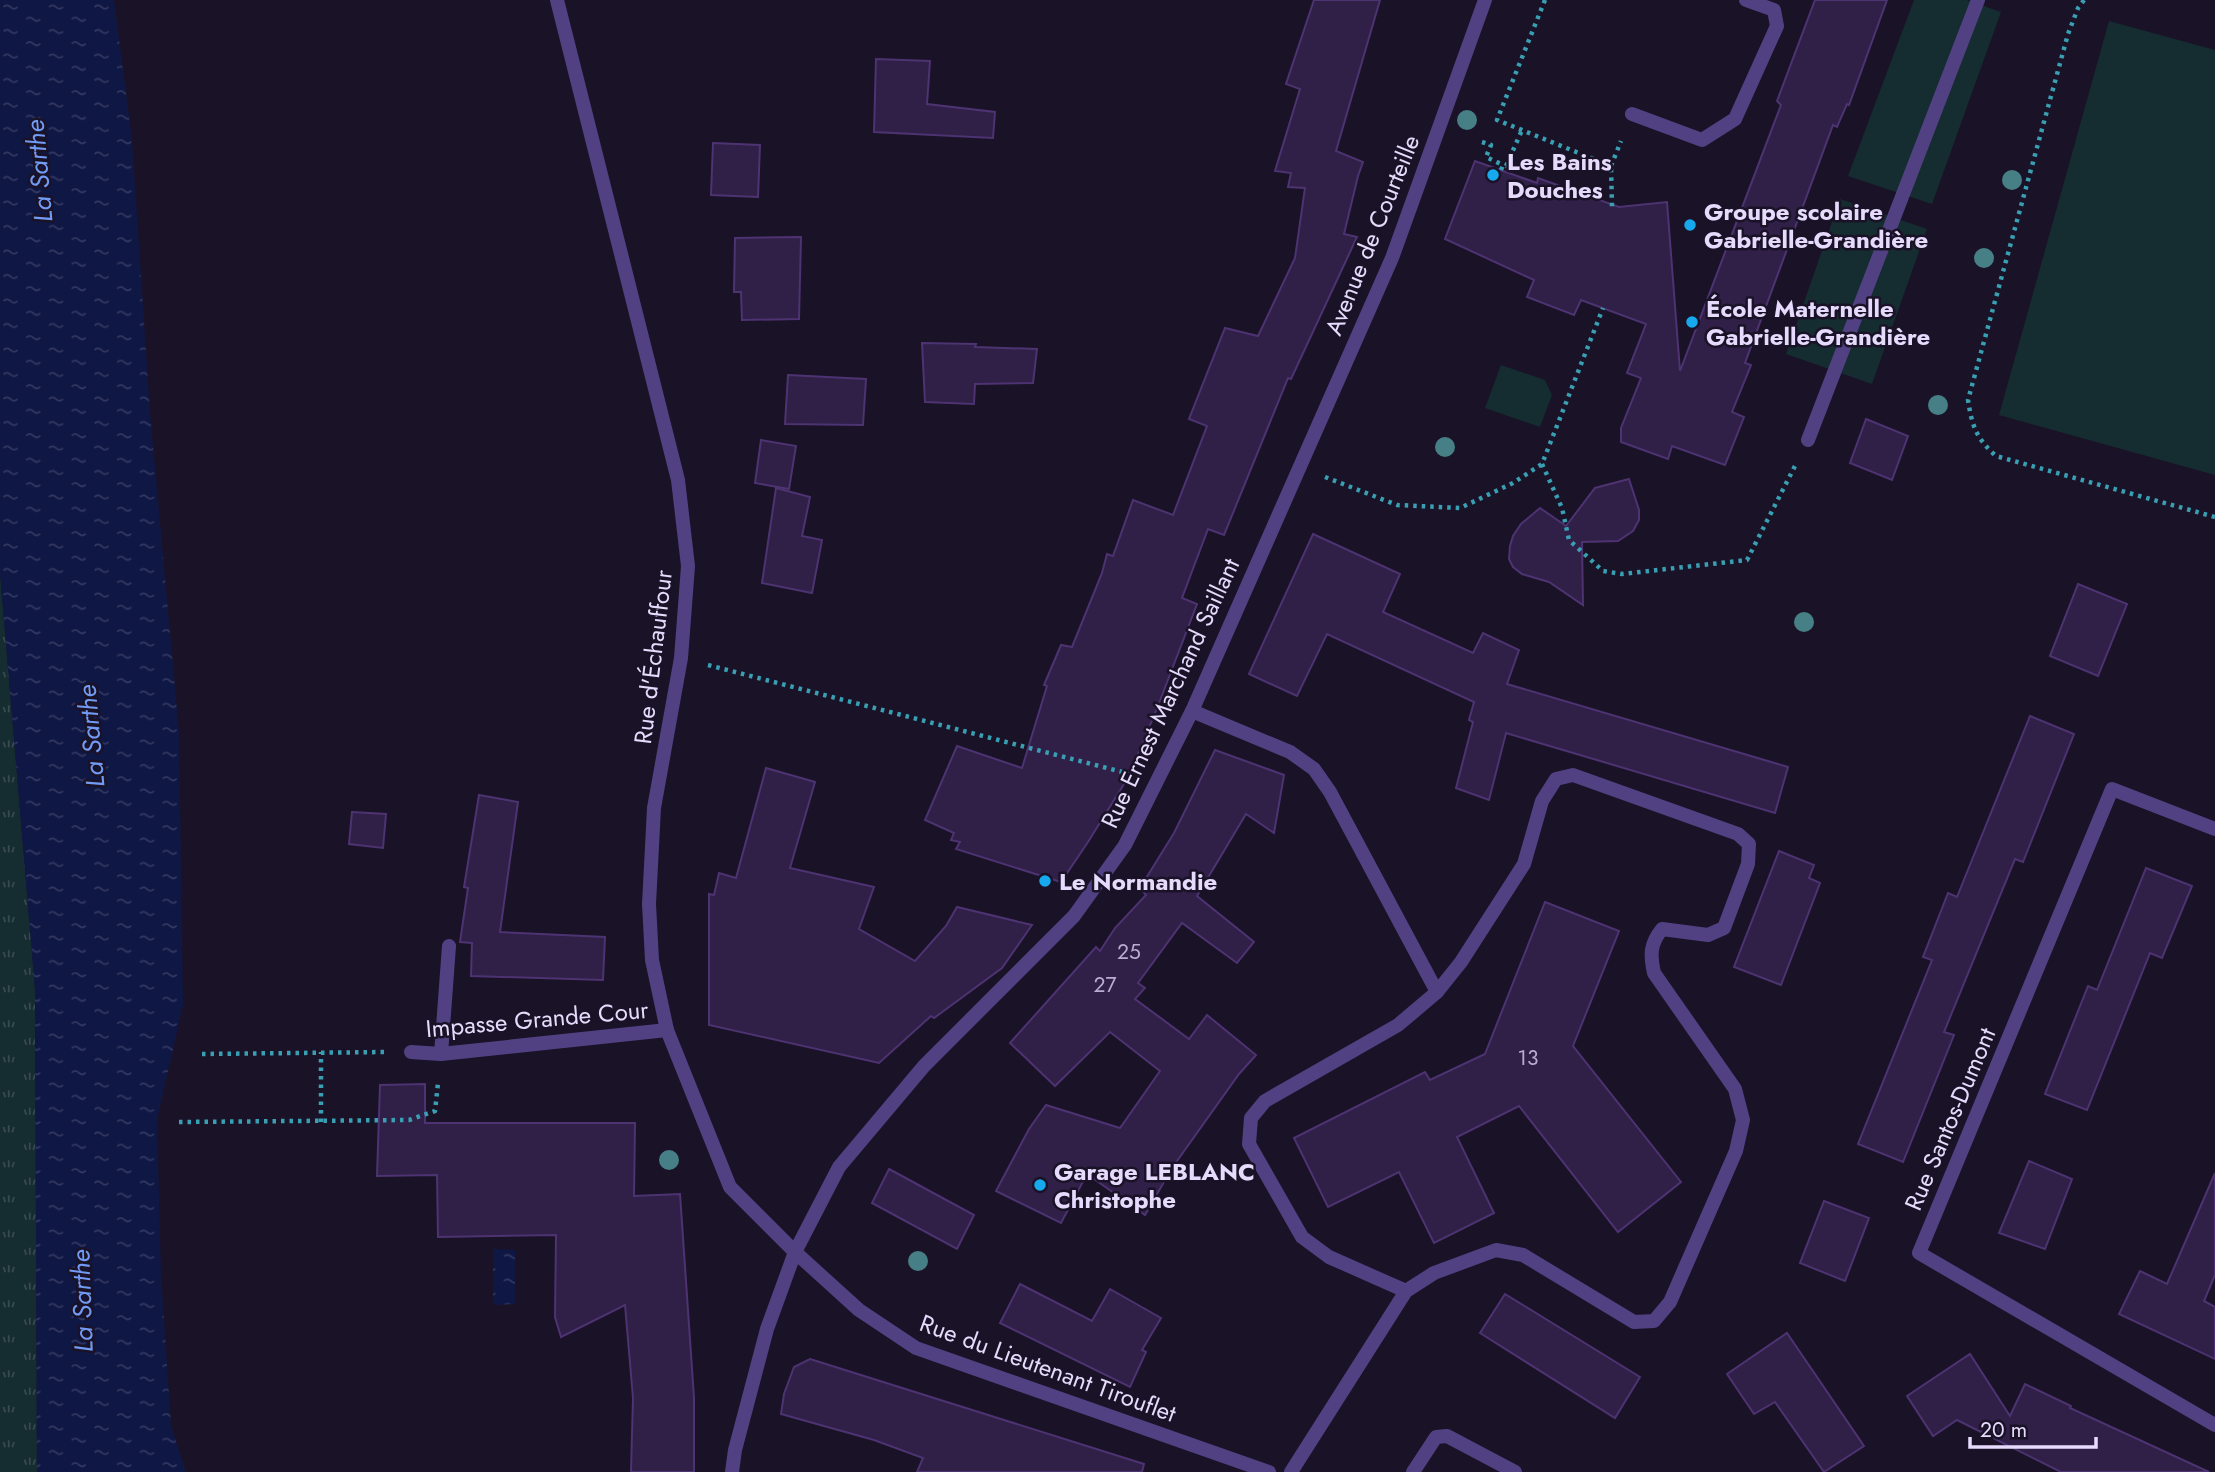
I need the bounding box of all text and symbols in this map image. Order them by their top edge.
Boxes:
water label: La Sarthe [16,118,62,224]
street label: Avenue de Courteille [1316,130,1428,340]
place label: Les Bains Douches [1507,144,1612,207]
marker: Les Bains Douches [1485,167,1501,183]
place label: Groupe scolaire Gabrielle-Grandière [1704,194,1928,257]
marker: Groupe scolaire Gabrielle-Grandière [1682,217,1698,233]
place label: École Maternelle Gabrielle-Grandière [1706,291,1930,354]
marker: École Maternelle Gabrielle-Grandière [1684,314,1700,330]
street label: Rue Ernest Marchand Saillant [1092,552,1248,834]
street label: Rue d'Échauffour [625,567,681,746]
water label: La Sarthe [68,683,114,789]
place label: Le Normandie [1059,864,1217,899]
marker: Le Normandie [1037,873,1053,889]
house number: 25 [1117,937,1141,967]
house number: 27 [1094,970,1116,1000]
street label: Impasse Grande Cour [424,992,651,1046]
street label: Rue Santos-Dumont [1896,1022,2004,1216]
house number: 13 [1518,1043,1538,1073]
place label: Garage LEBLANC Christophe [1054,1154,1255,1217]
marker: Garage LEBLANC Christophe [1032,1177,1048,1193]
water label: La Sarthe [61,1249,103,1353]
street label: Rue du Lieutenant Tirouflet [915,1305,1181,1431]
scale bar [1970,1406,2096,1450]
text: 20 m [1980,1415,2027,1445]

